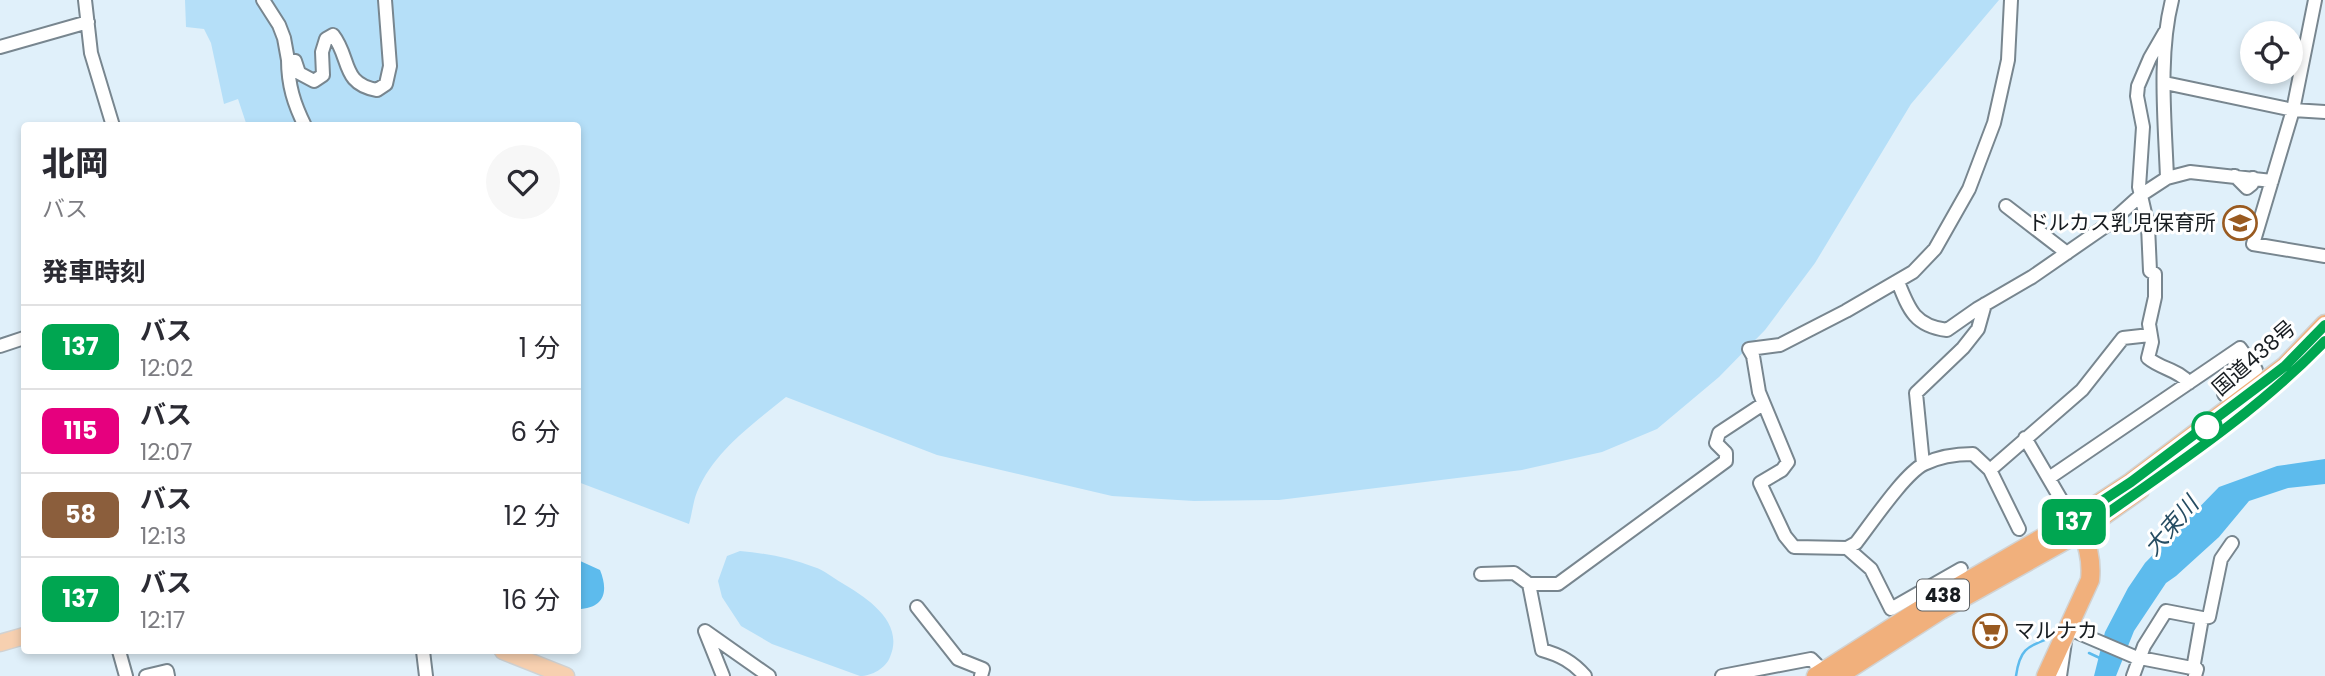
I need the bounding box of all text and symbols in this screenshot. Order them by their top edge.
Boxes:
map controls [2240,21,2303,84]
button: locate [2240,21,2303,84]
text: 北岡 [42,140,108,187]
button: heart [486,145,560,219]
text: バス [42,193,88,225]
school or university icon: ドルカス乳児保育所 [2221,204,2259,242]
place label: ドルカス乳児保育所 [2028,208,2216,237]
text: 発車時刻 [42,254,146,290]
text: バス [140,313,192,349]
street label: 国道438号 [2206,313,2302,402]
text: 137 [62,330,99,363]
text: 1 分 [519,330,560,366]
text: 12:02 [140,352,193,384]
text: バス [140,397,192,433]
unlabelled marker [2192,412,2222,442]
text: 115 [64,414,97,447]
text: 6 分 [511,414,560,450]
text: 12:07 [140,436,193,468]
text: バス [140,481,192,517]
water label: 大束川 [2136,487,2208,563]
text: 58 [65,498,96,531]
text: 12 分 [504,498,560,534]
line badge: 137 [2034,499,2114,545]
text: 137 [2056,505,2092,538]
text: 12:13 [140,520,186,552]
text: バス [140,565,192,601]
road number: 438 [1917,580,1969,610]
text: 137 [62,582,99,615]
text: 16 分 [502,582,560,618]
text: 12:17 [140,604,185,636]
supermarket icon: マルナカ [1971,612,2009,650]
place label: マルナカ [2014,616,2098,645]

